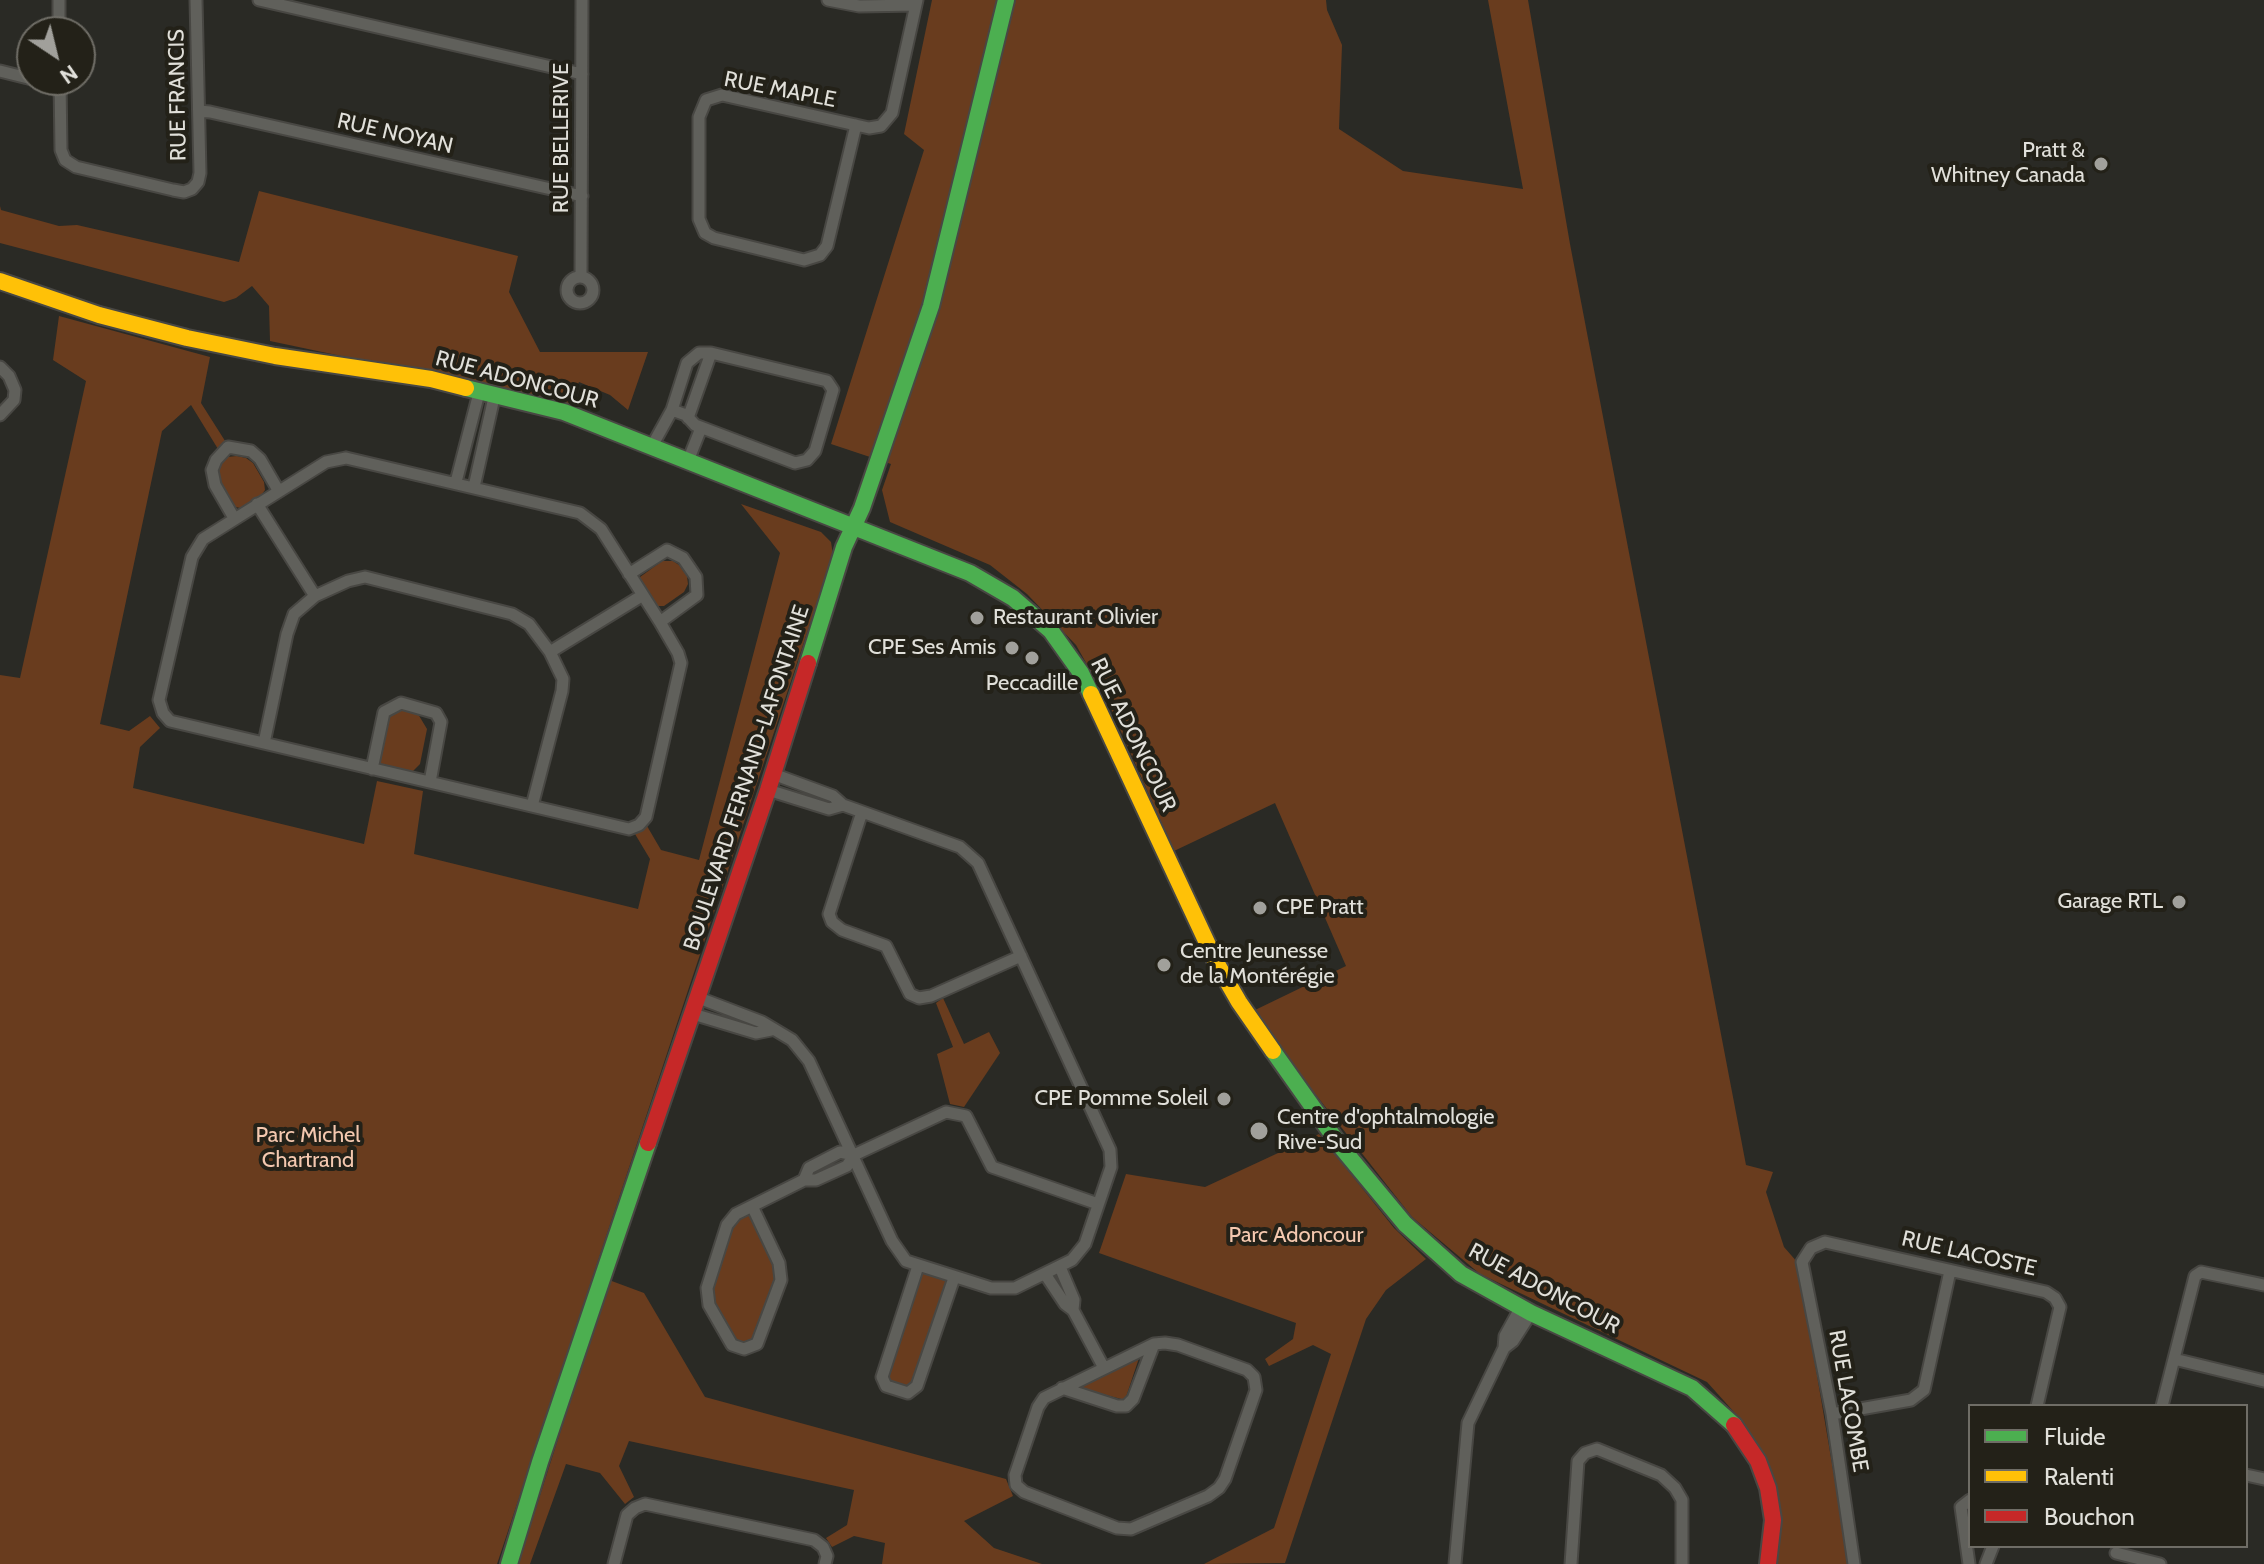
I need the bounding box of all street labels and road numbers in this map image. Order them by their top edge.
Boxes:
street label: RUE FRANCIS [164,29,192,161]
street label: RUE BELLERIVE [549,63,575,213]
street label: RUE MAPLE [722,66,838,114]
street label: RUE NOYAN [334,108,456,160]
street label: RUE ADONCOUR [433,346,601,414]
street label: BOULEVARD FERNAND-LAFONTAINE [679,602,815,954]
street label: RUE ADONCOUR [1084,654,1182,816]
street label: RUE LACOSTE [1899,1226,2039,1282]
street label: RUE ADONCOUR [1464,1238,1624,1340]
street label: RUE LACOMBE [1823,1328,1873,1474]

